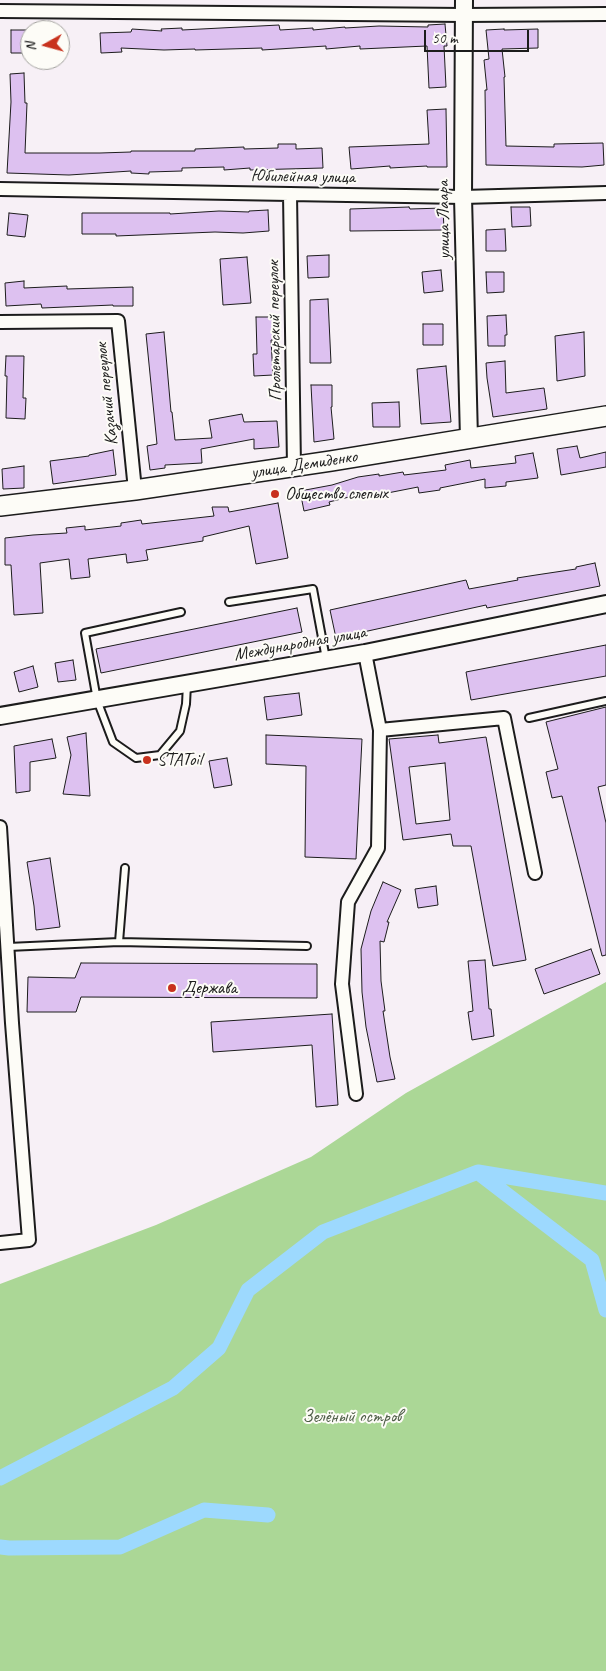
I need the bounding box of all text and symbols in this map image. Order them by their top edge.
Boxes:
north arrow [20,20,70,70]
scale bar [426,20,531,52]
text: 50 m [432,29,458,48]
text: N [22,41,40,52]
street label: Юбилейная улица [251,165,355,189]
street label: улица Лаара [433,180,455,260]
street label: Пролетарский переулок [263,261,287,401]
street label: Казачий переулок [91,342,123,446]
street label: улица Демиденко [249,446,359,484]
place label: Общество слепых [285,483,388,505]
marker: Общество слепых [269,488,281,500]
street label: Международная улица [232,622,368,666]
place label: STAToil [157,749,202,771]
marker: STAToil [141,754,153,766]
place label: Держава [182,977,237,999]
marker: Держава [166,982,178,994]
park label: Зелёный остров [303,1406,401,1428]

